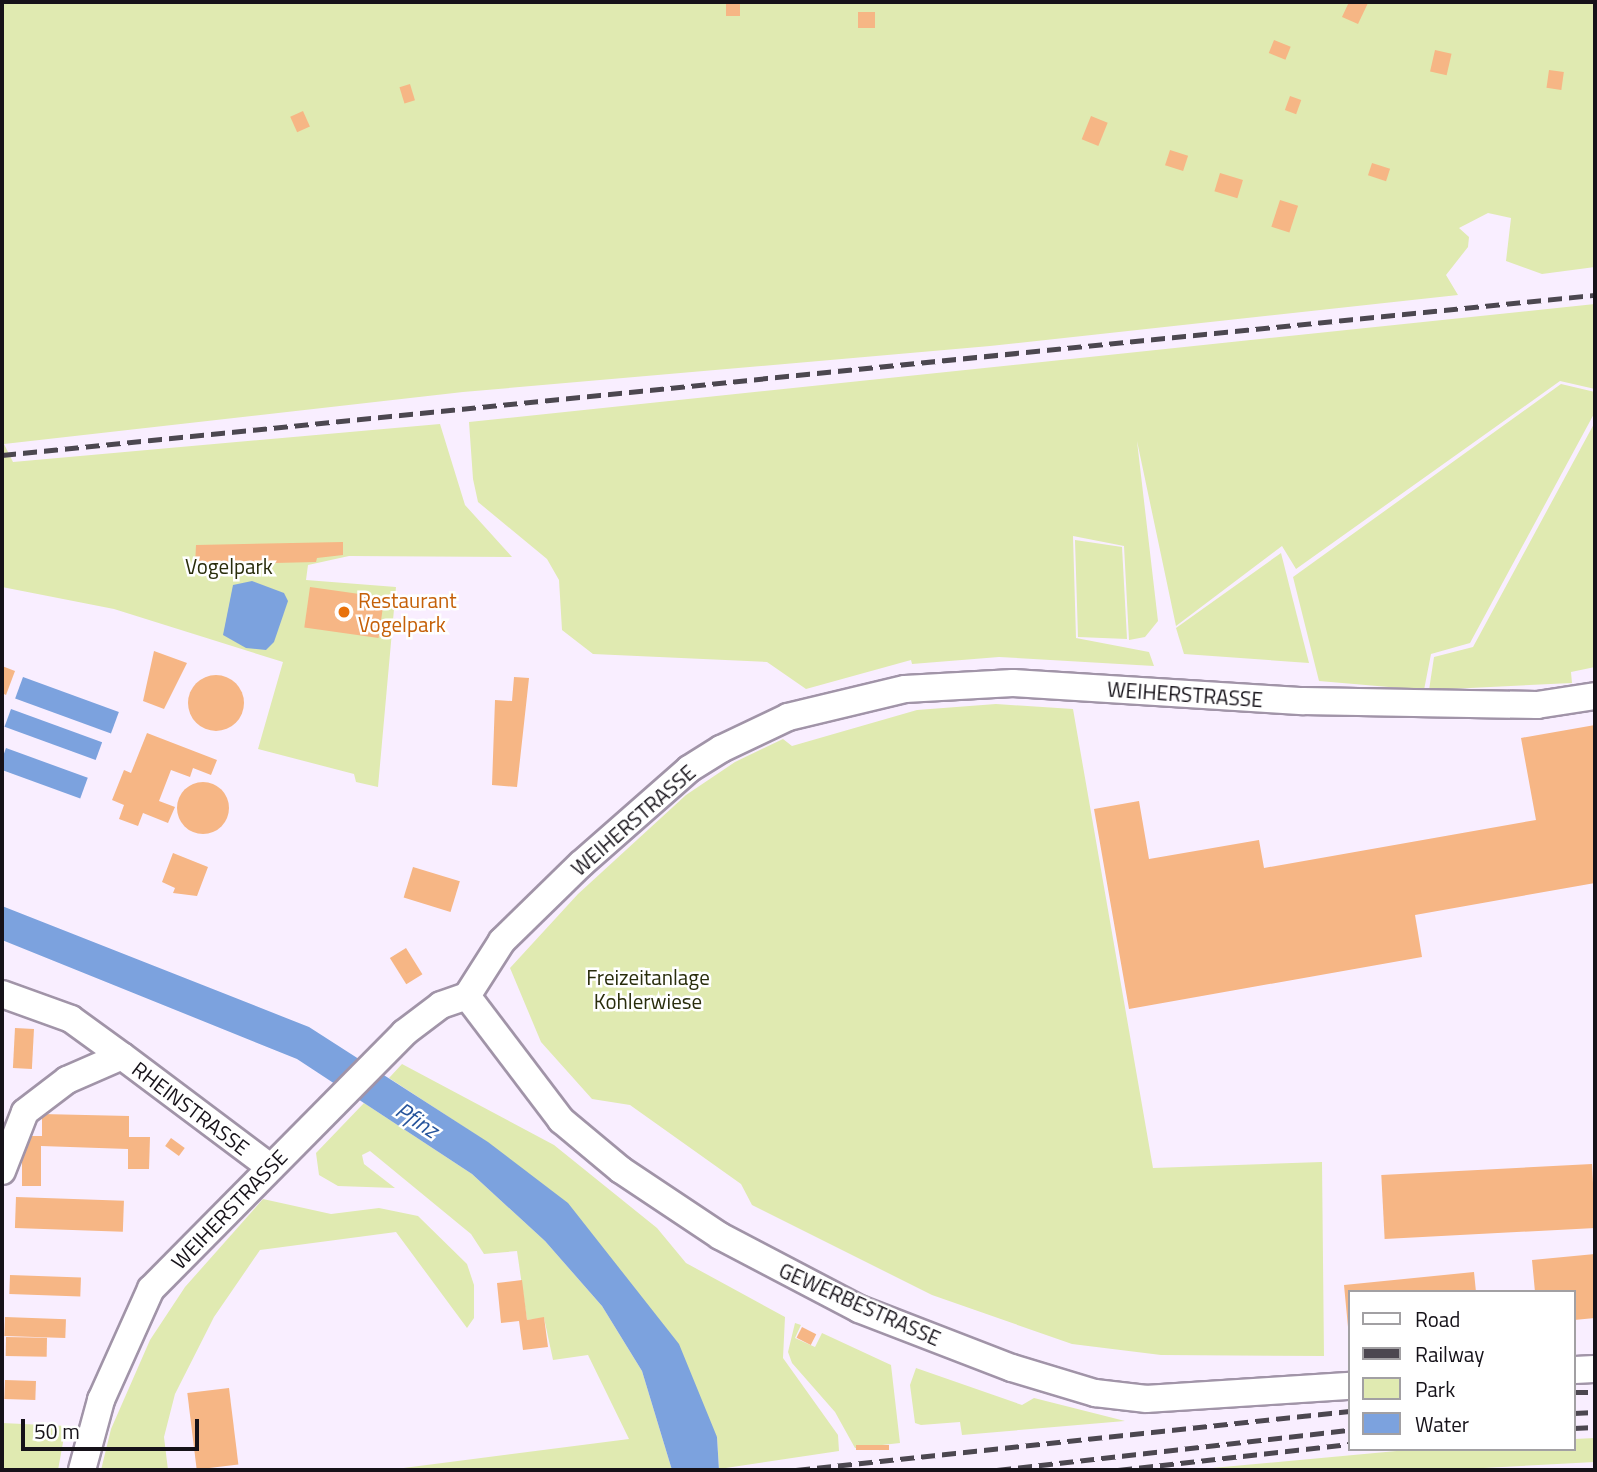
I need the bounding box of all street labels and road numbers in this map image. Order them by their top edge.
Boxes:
street label: WEIHERSTRASSE [1106,676,1264,712]
street label: WEIHERSTRASSE [566,759,700,881]
street label: RHEINSTRASSE [127,1056,255,1160]
street label: WEIHERSTRASSE [166,1144,292,1274]
street label: GEWERBESTRASSE [775,1257,945,1351]

